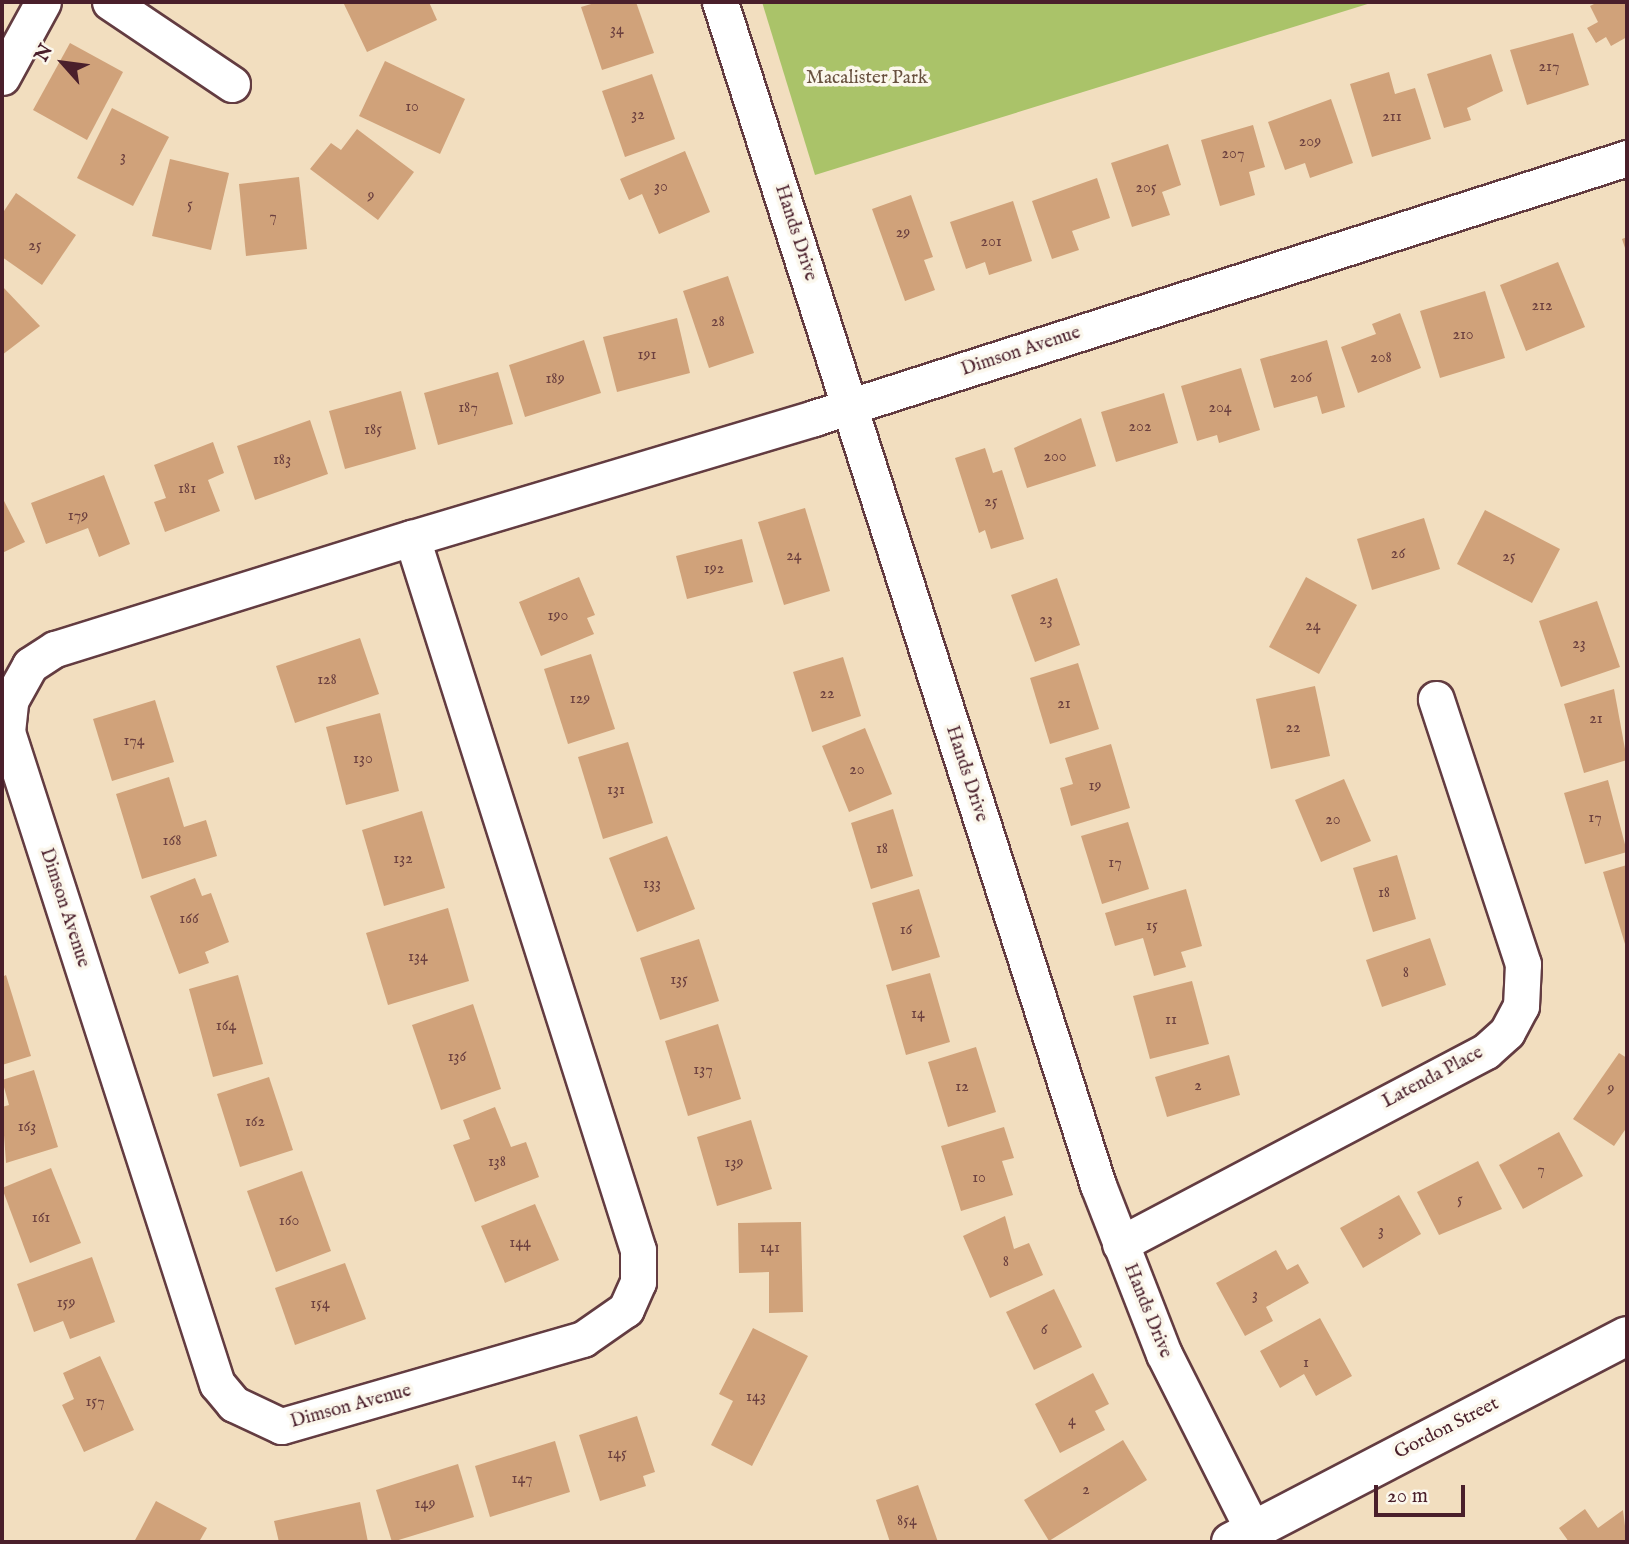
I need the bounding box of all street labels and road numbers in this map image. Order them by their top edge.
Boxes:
street label: Hands Drive [769,182,821,284]
street label: Dimson Avenue [958,322,1084,382]
street label: Hands Drive [940,723,992,825]
street label: Dimson Avenue [34,845,94,971]
street label: Latenda Place [1379,1042,1487,1114]
street label: Hands Drive [1118,1260,1176,1362]
street label: Dimson Avenue [288,1380,414,1434]
street label: Gordon Street [1391,1393,1503,1465]

